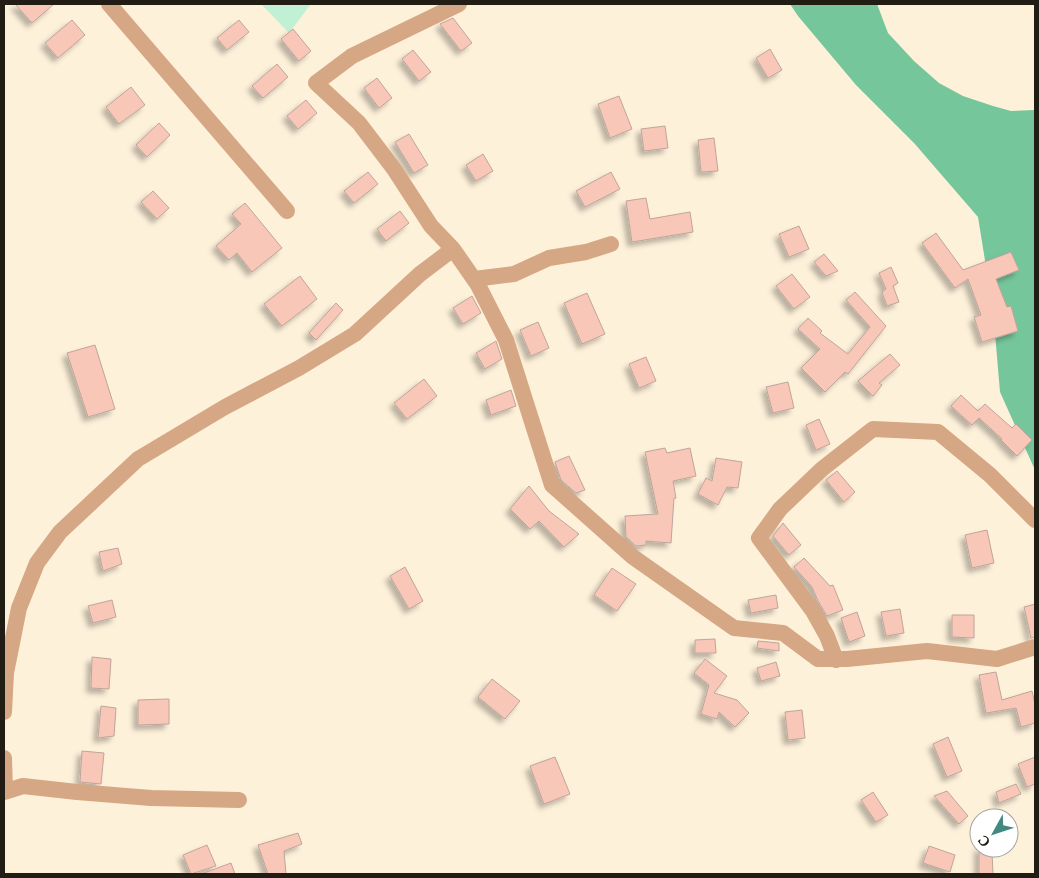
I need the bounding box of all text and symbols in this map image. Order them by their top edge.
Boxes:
north arrow [969,808,1019,858]
text: С [974,832,994,851]

